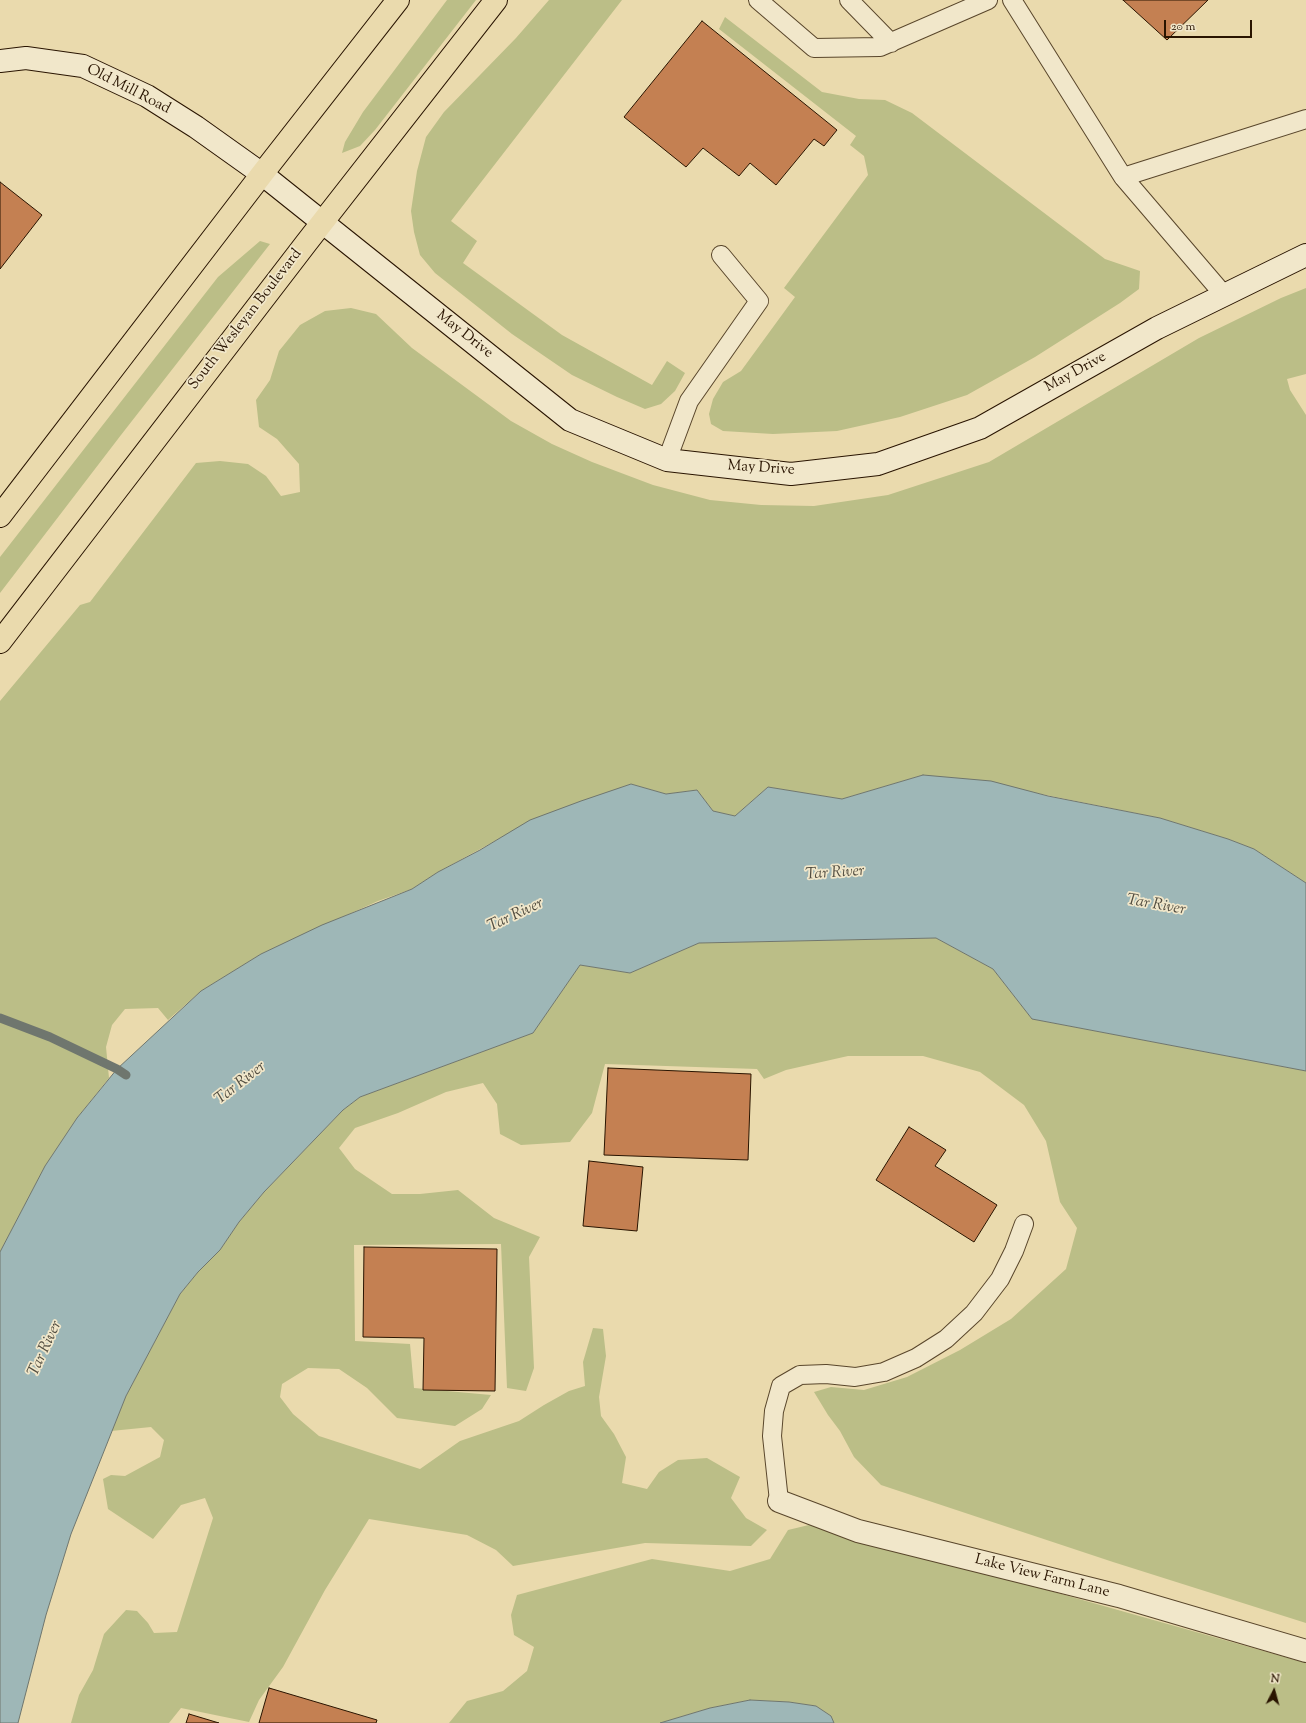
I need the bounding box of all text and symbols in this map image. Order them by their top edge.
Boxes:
scale bar [1166,12,1254,38]
text: 20 m [1171,18,1195,36]
street label: Old Mill Road [83,61,173,119]
street label: South Wesleyan Boulevard [185,246,307,394]
street label: May Drive [432,307,496,363]
street label: May Drive [1042,349,1110,397]
street label: May Drive [727,458,795,480]
water label: Tar River [805,862,865,886]
water label: Tar River [1125,891,1187,921]
water label: Tar River [485,895,547,937]
water label: Tar River [212,1058,270,1110]
water label: Tar River [25,1318,67,1380]
street label: Lake View Farm Lane [973,1552,1111,1602]
north arrow [1254,1671,1294,1711]
text: N [1270,1671,1280,1687]

